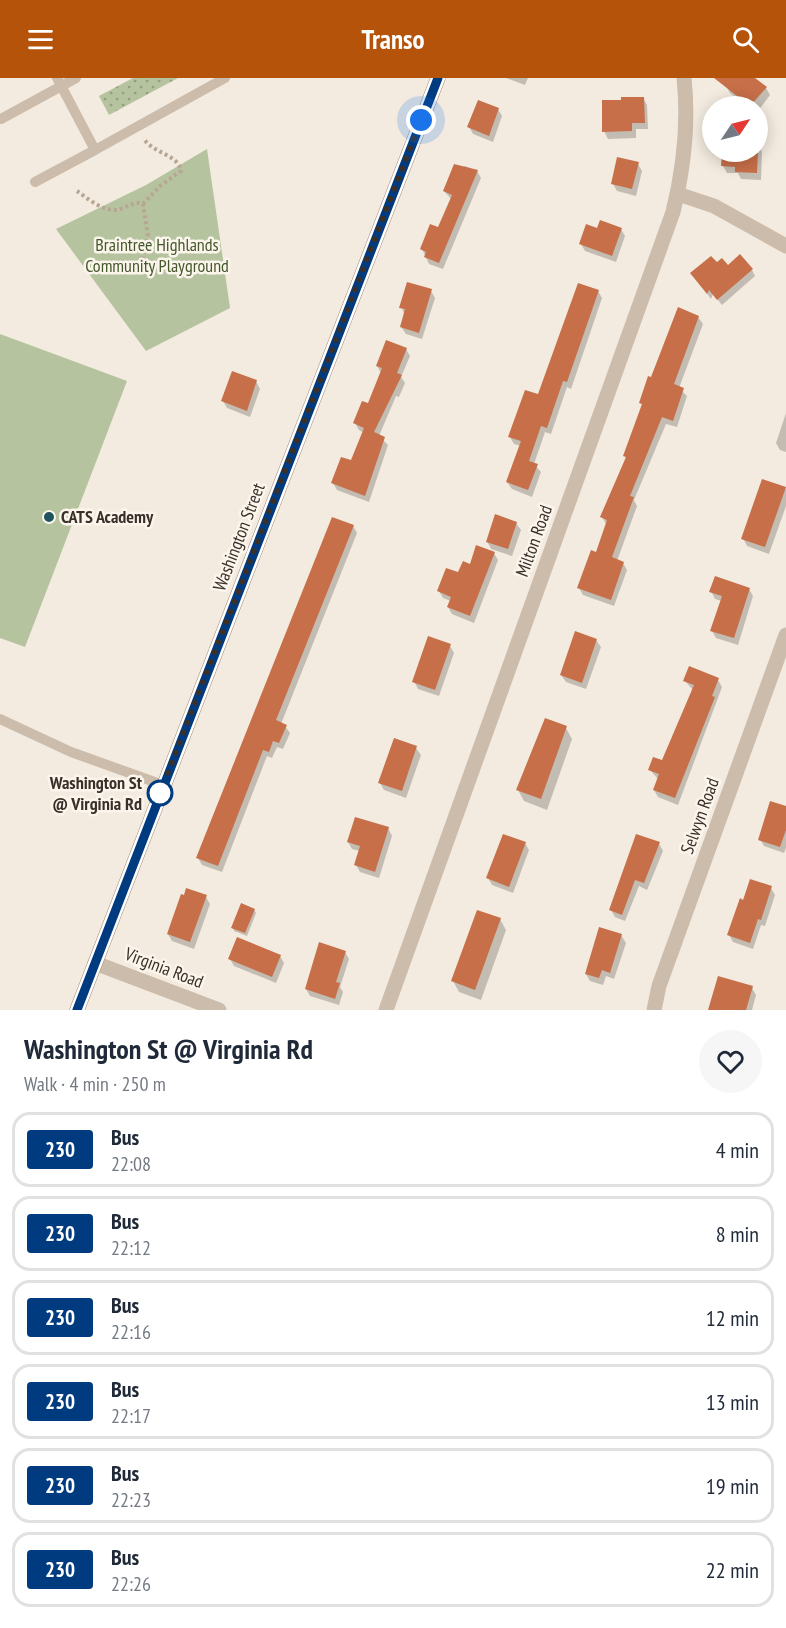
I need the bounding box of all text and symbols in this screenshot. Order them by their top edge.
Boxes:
text: Transo [361,22,425,56]
icon: menu [24,23,57,56]
icon: search [729,23,762,56]
north arrow [702,96,768,162]
map controls [702,96,768,162]
your location [406,105,436,135]
park label: Braintree Highlands Community Playground [85,233,229,277]
street label: Washington Street [207,480,270,594]
street label: Milton Road [510,502,557,580]
place label: CATS Academy [61,505,154,528]
marker: CATS Academy [42,510,56,524]
place label: Washington St @ Virginia Rd [49,771,143,815]
street label: Selwyn Road [675,775,724,857]
marker: Washington St @ Virginia Rd [147,780,173,806]
street label: Virginia Road [121,942,207,993]
text: Washington St @ Virginia Rd [24,1030,313,1067]
button: heart [699,1030,762,1093]
text: Walk · 4 min · 250 m [24,1071,166,1097]
text: Bus [111,1123,139,1151]
text: 230 [45,1136,75,1163]
text: 4 min [716,1136,759,1164]
text: 22:08 [111,1151,151,1177]
text: Bus [111,1207,139,1235]
text: 230 [45,1220,75,1247]
text: 8 min [716,1220,759,1248]
text: 22:12 [111,1235,151,1261]
text: Bus [111,1291,139,1319]
text: 230 [45,1304,75,1331]
text: 12 min [706,1304,759,1332]
text: 22:16 [111,1319,151,1345]
text: Bus [111,1375,139,1403]
text: 230 [45,1388,75,1415]
text: 13 min [706,1388,759,1416]
text: 22:17 [111,1403,151,1429]
text: Bus [111,1459,139,1487]
text: 230 [45,1472,75,1499]
text: 19 min [706,1472,759,1500]
text: 22:23 [111,1487,151,1513]
text: Bus [111,1543,139,1571]
text: 230 [45,1556,75,1583]
text: 22 min [706,1556,759,1584]
text: 22:26 [111,1571,151,1597]

